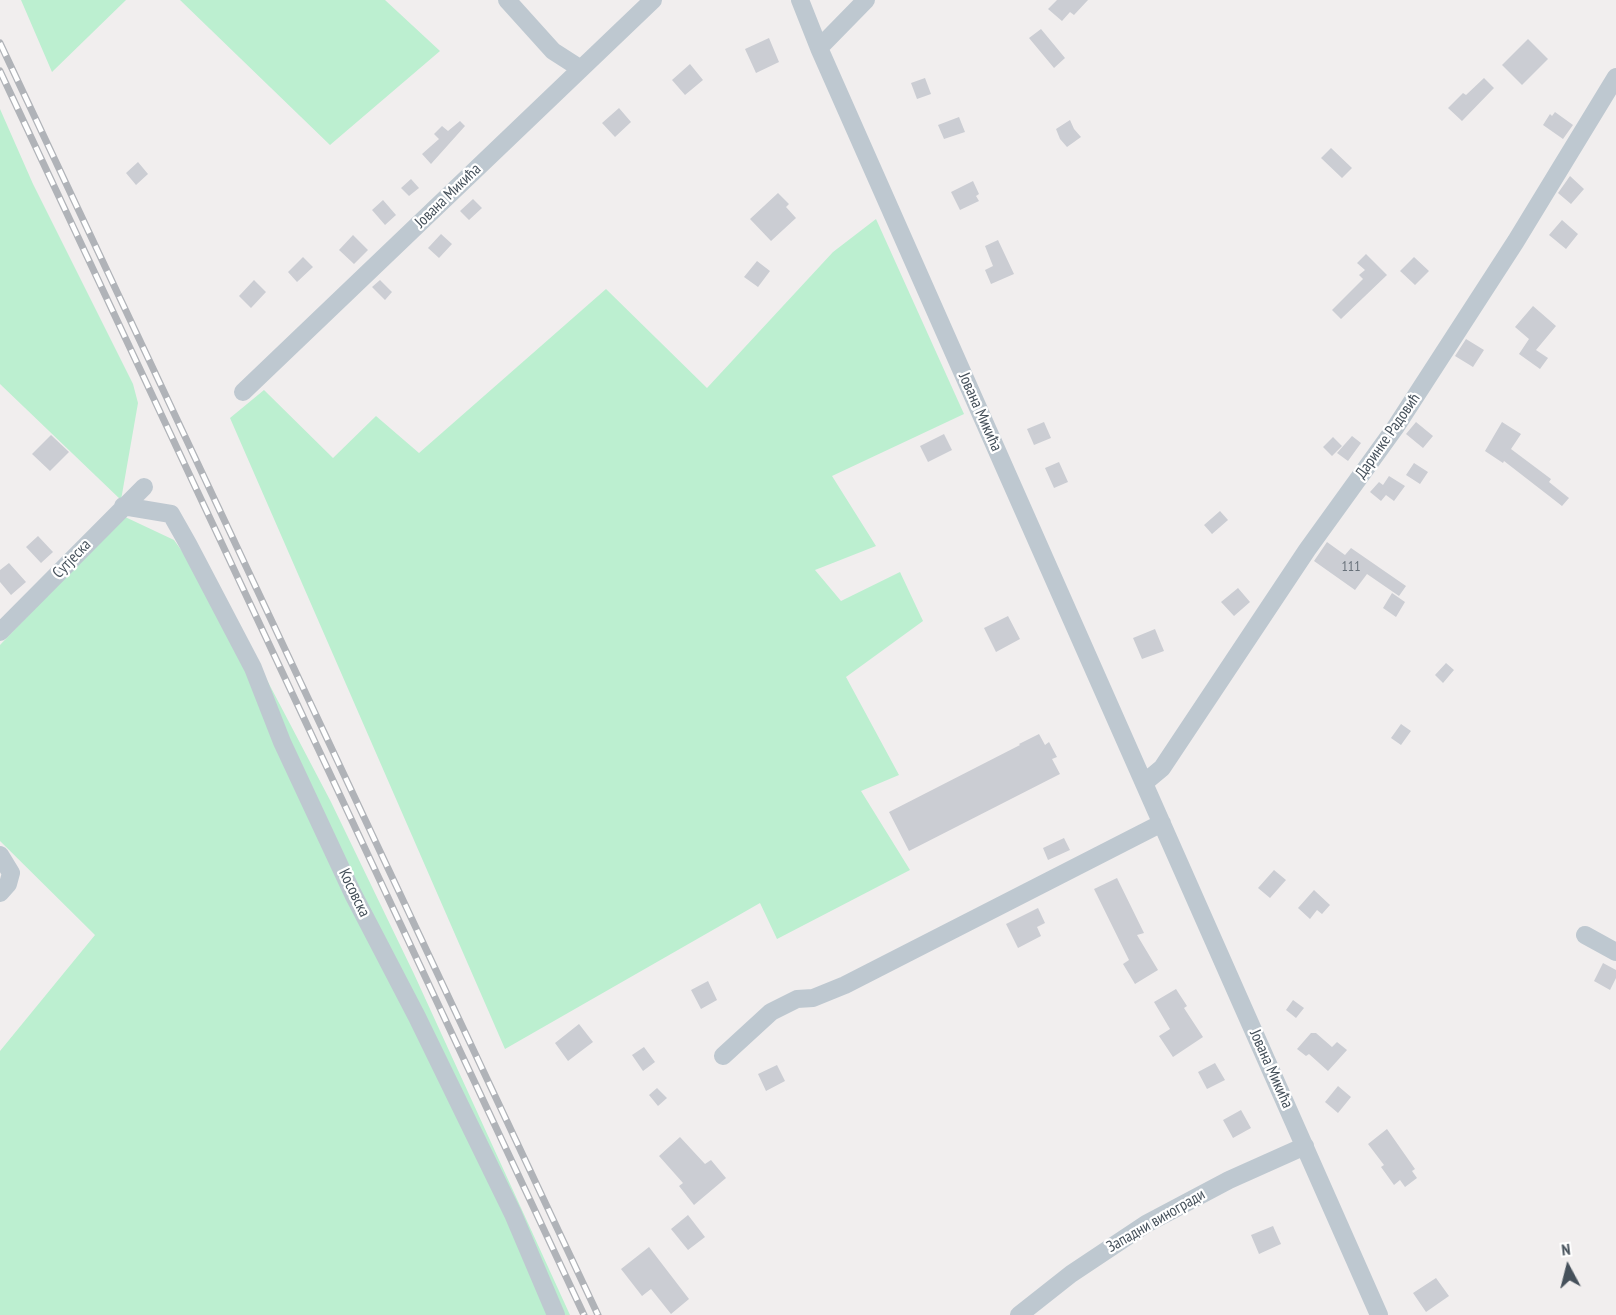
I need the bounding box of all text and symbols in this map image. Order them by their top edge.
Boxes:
street label: Јована Микића [411,160,485,232]
street label: Јована Микића [954,370,1006,454]
street label: Даринке Радовић [1352,390,1424,482]
street label: Сутјеска [49,536,95,582]
house number: 111 [1342,559,1360,575]
street label: Косовска [334,866,374,920]
street label: Јована Микића [1245,1027,1297,1111]
street label: Западни виногради [1103,1185,1209,1257]
north arrow [1538,1237,1598,1297]
text: N [1560,1239,1571,1260]

